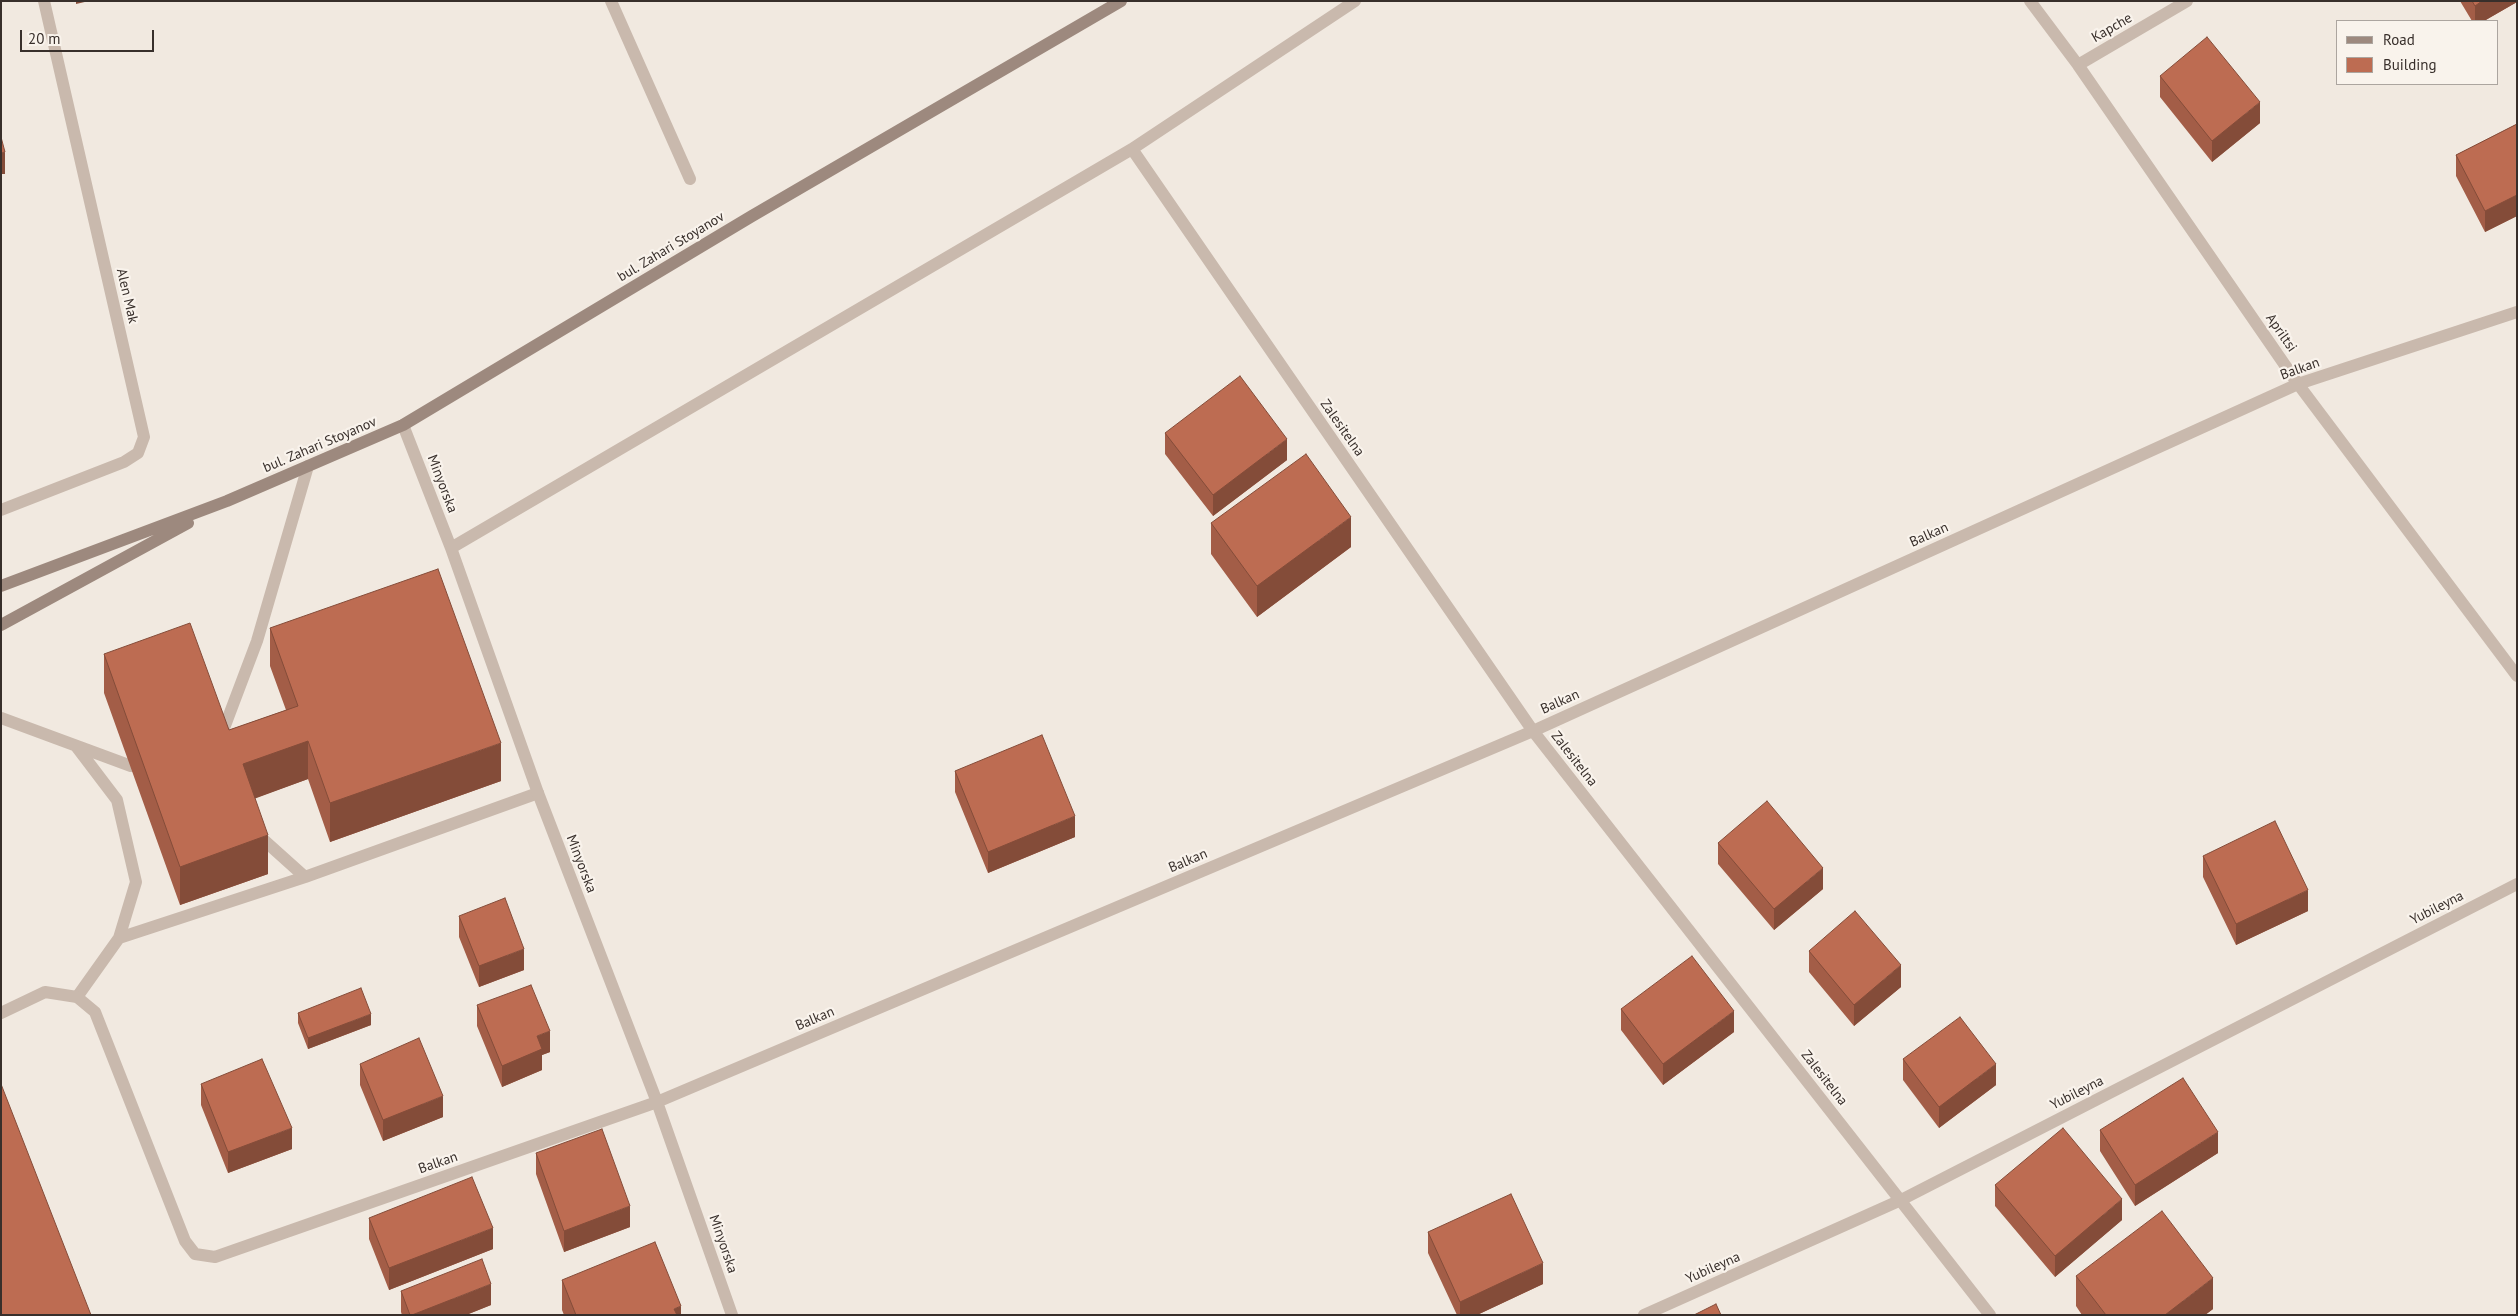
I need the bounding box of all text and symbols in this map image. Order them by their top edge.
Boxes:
street label: Kapche [2089,10,2135,46]
scale bar [22,20,156,52]
legend [2336,20,2498,85]
text: 20 m [28,29,61,48]
text: Road [2383,30,2415,49]
text: Building [2383,55,2437,74]
street label: bul. Zahari Stoyanov [615,208,727,286]
street label: Alen Mak [113,267,141,325]
street label: Apriltsi [2262,311,2300,355]
street label: Balkan [2278,354,2322,384]
street label: Zalesitelna [1316,396,1368,460]
street label: bul. Zahari Stoyanov [261,414,379,476]
street label: Minyorska [423,453,461,515]
street label: Balkan [1907,519,1951,551]
street label: Balkan [1538,686,1582,718]
street label: Zalesitelna [1547,728,1601,790]
street label: Minyorska [562,833,600,895]
street label: Balkan [1166,845,1210,877]
street label: Yubileyna [2407,887,2467,929]
street label: Balkan [793,1003,837,1035]
street label: Zalesitelna [1797,1047,1851,1109]
street label: Yubileyna [2047,1072,2107,1114]
street label: Balkan [416,1148,460,1178]
street label: Minyorska [705,1213,741,1275]
street label: Yubileyna [1683,1249,1743,1287]

